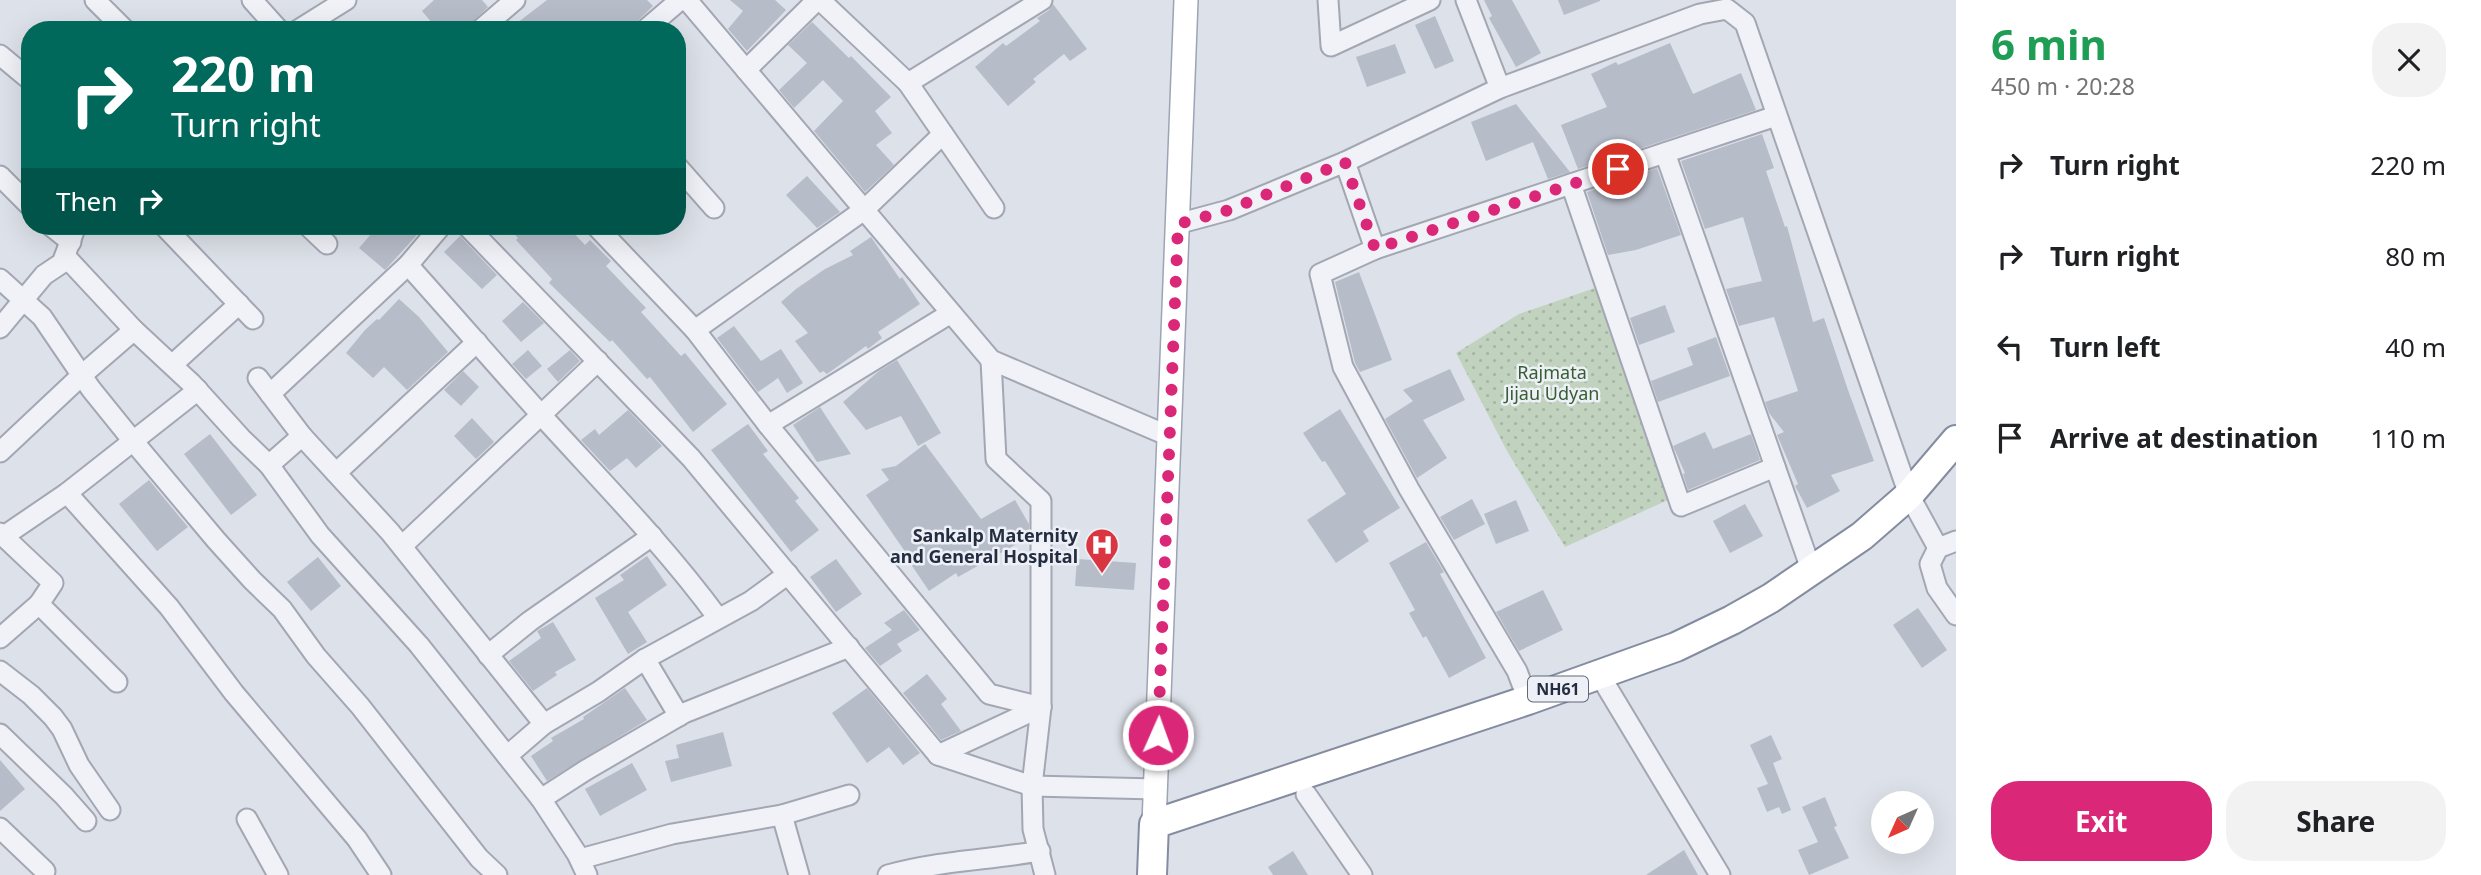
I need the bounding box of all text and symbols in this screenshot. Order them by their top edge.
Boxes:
text: 6 min [1991,15,2107,72]
button: close [2372,23,2446,97]
text: 220 m [171,40,316,106]
icon: right [56,49,147,140]
text: 450 m · 20:28 [1991,70,2135,102]
text: Turn right [171,103,321,146]
pin [1588,139,1648,199]
icon: right [1991,146,2029,184]
text: Turn right [2050,147,2180,183]
text: 220 m [2370,147,2446,183]
icon: arrive [1599,150,1637,188]
icon: right [131,182,169,220]
text: Then [56,183,117,219]
icon: right [1991,237,2029,275]
text: Turn right [2050,238,2180,274]
text: 80 m [2385,238,2446,274]
icon: left [1991,328,2029,366]
text: Turn left [2050,329,2161,365]
text: 40 m [2385,329,2446,365]
park label: Rajmata Jijau Udyan [1503,360,1599,405]
icon: arrive [1991,419,2029,457]
text: Arrive at destination [2050,420,2319,456]
text: 110 m [2370,420,2446,456]
place label: Sankalp Maternity and General Hospital [890,523,1079,568]
hospital icon: Sankalp Maternity and General Hospital [1083,526,1121,575]
road number: NH61 [1528,676,1588,702]
position arrow [1121,698,1195,772]
button: Exit [1991,781,2212,861]
button: Share [2226,781,2446,861]
north arrow [1871,791,1934,854]
map controls [1871,791,1934,854]

